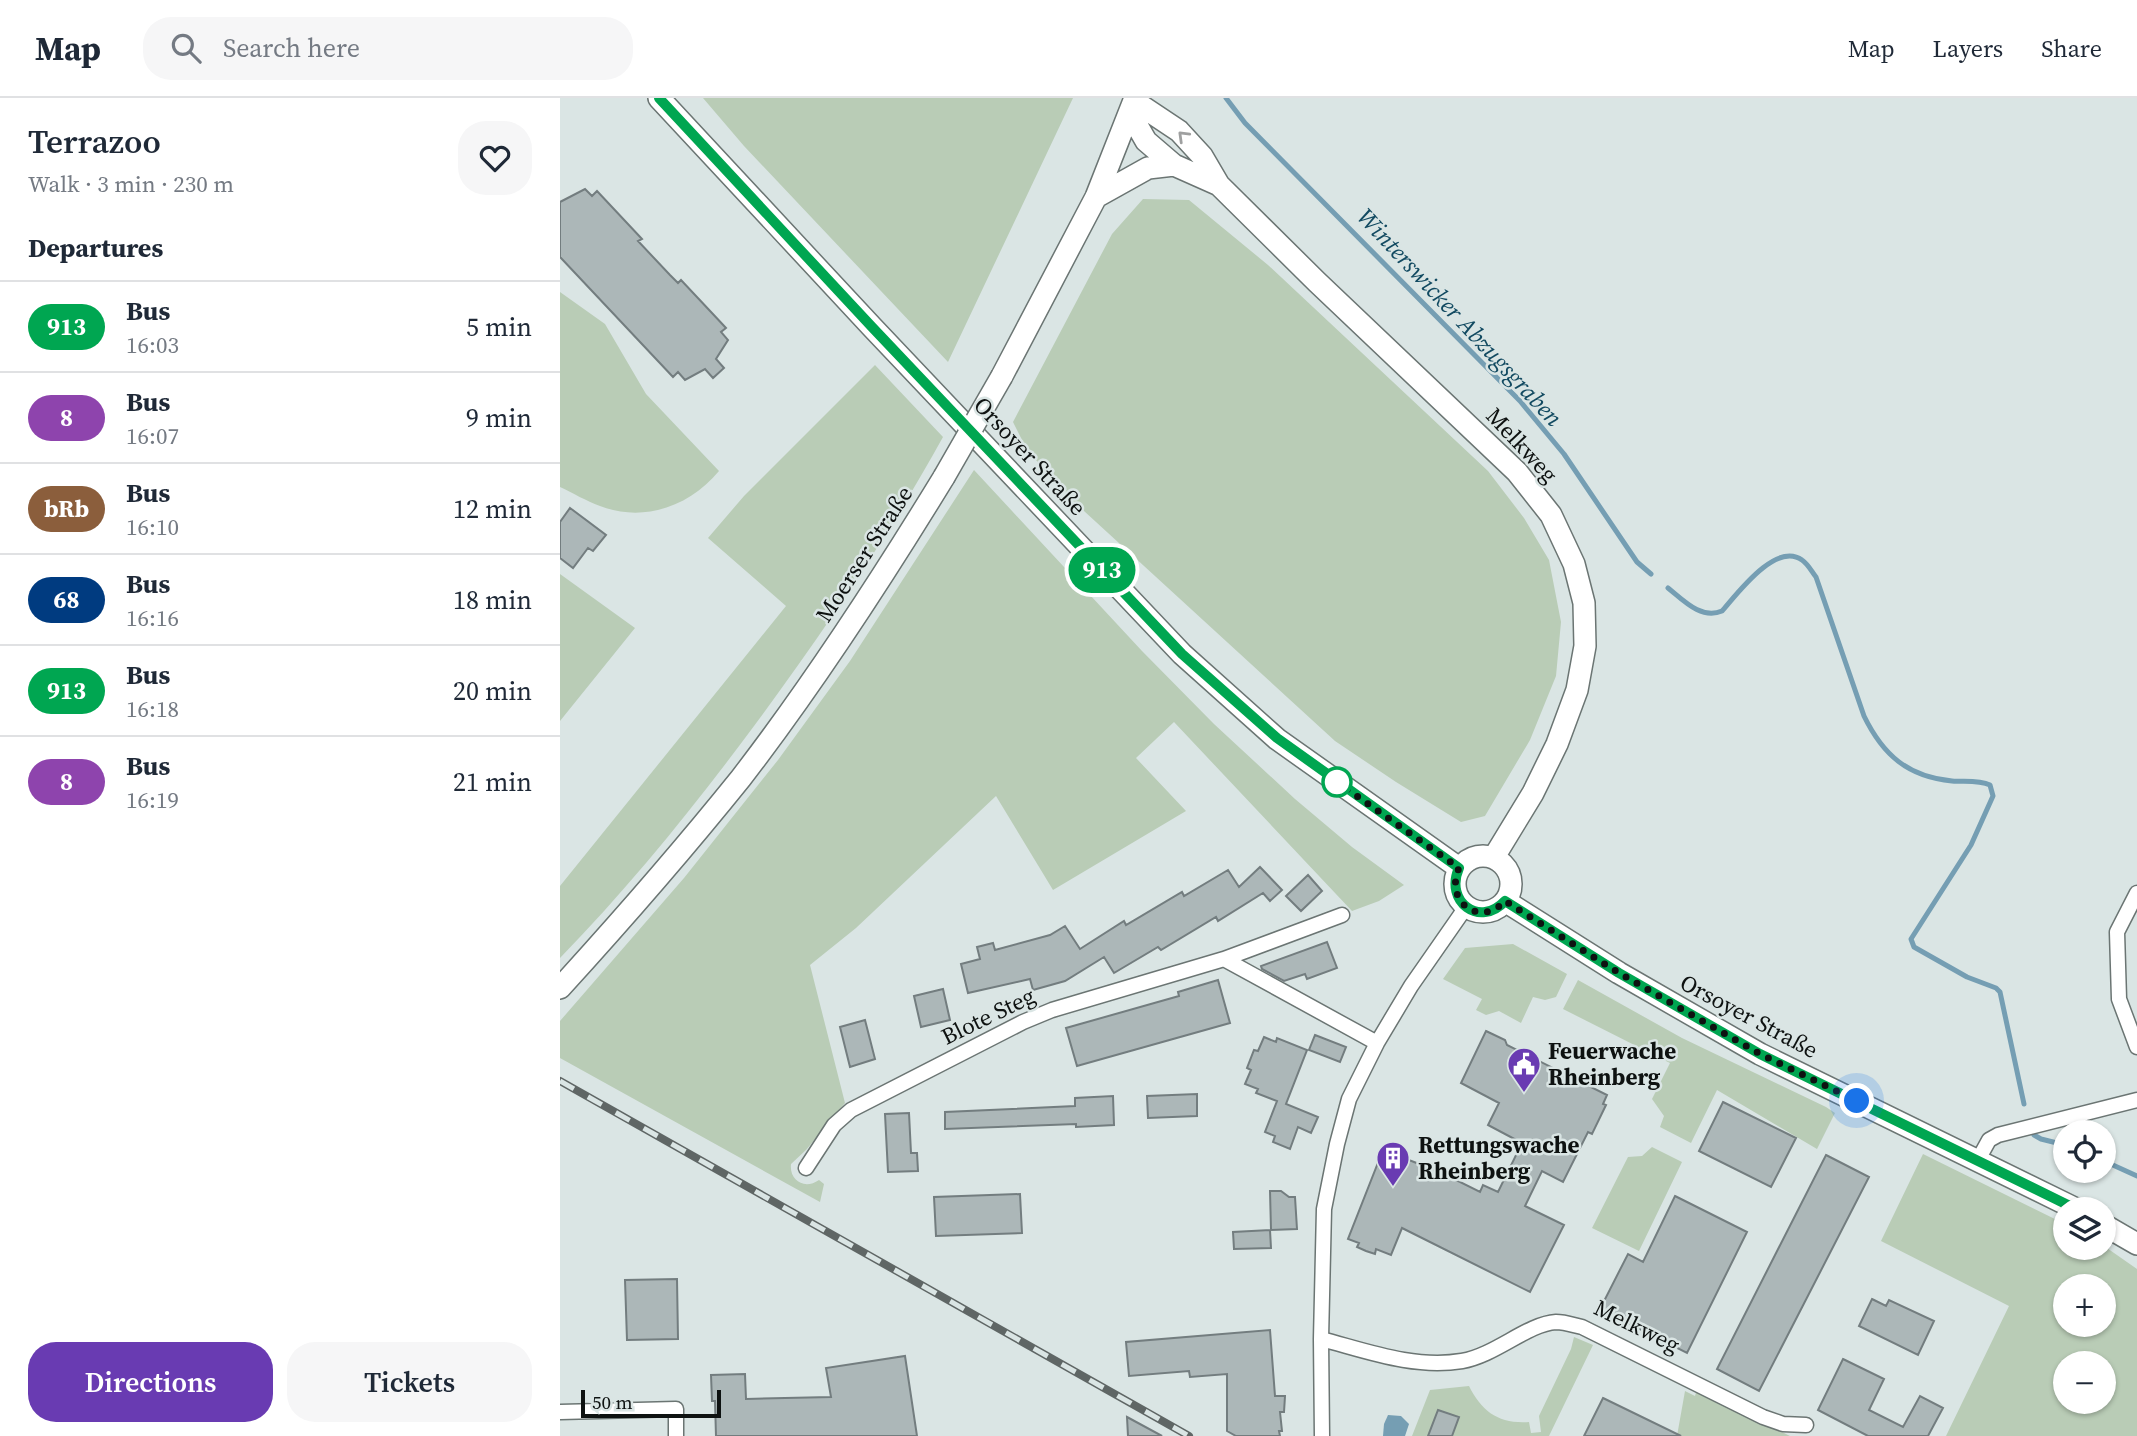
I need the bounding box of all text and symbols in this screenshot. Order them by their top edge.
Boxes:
search box [143,17,633,80]
text: Map [35,26,101,71]
icon: search [167,29,205,67]
text: Search here [223,30,360,66]
text: Map [1848,32,1895,65]
text: Layers [1933,32,2003,65]
text: Share [2041,32,2102,65]
text: Terrazoo [28,119,161,164]
button: heart [458,121,532,195]
one-way arrow [1179,132,1191,144]
text: Walk · 3 min · 230 m [28,168,234,200]
water label: Winterswicker Abzugsgraben [1350,201,1570,434]
text: Departures [28,230,163,266]
text: Bus [126,293,170,329]
text: 5 min [466,309,532,345]
text: 913 [47,310,86,343]
text: 16:03 [126,329,179,361]
text: Bus [126,384,170,420]
street label: Orsoyer Straße [967,390,1093,522]
text: 9 min [466,400,532,436]
street label: Melkweg [1479,400,1565,490]
text: 8 [60,401,73,434]
text: 16:07 [126,420,179,452]
text: Bus [126,475,170,511]
street label: Moerser Straße [808,480,920,628]
text: 12 min [453,491,532,527]
text: bRb [44,492,89,525]
text: 16:10 [126,511,179,543]
line badge: 913 [1062,547,1142,593]
text: 913 [1082,553,1122,586]
text: Bus [126,566,170,602]
text: 18 min [453,582,532,618]
text: 68 [53,583,80,616]
text: 16:16 [126,602,179,634]
text: Bus [126,657,170,693]
text: 20 min [453,673,532,709]
text: 913 [47,674,86,707]
text: 16:18 [126,693,179,725]
text: Bus [126,748,170,784]
text: 21 min [453,764,532,800]
text: 8 [60,765,73,798]
unlabelled marker [1322,767,1352,797]
text: 16:19 [126,784,179,816]
street label: Orsoyer Straße [1674,966,1824,1066]
street label: Blote Steg [936,980,1040,1052]
place label: Feuerwache Rheinberg [1548,1035,1676,1093]
public building icon: Feuerwache Rheinberg [1505,1045,1543,1094]
your location [1839,1083,1874,1118]
map controls [2053,1120,2116,1414]
button: locate [2053,1120,2116,1183]
place label: Rettungswache Rheinberg [1418,1129,1580,1187]
building icon: Rettungswache Rheinberg [1374,1139,1412,1188]
button: layers [2053,1197,2116,1260]
button: + [2053,1274,2116,1337]
street label: Melkweg [1589,1291,1685,1361]
button: Directions [28,1342,273,1422]
button: Tickets [287,1342,532,1422]
button: − [2053,1351,2116,1414]
scale bar [581,1387,721,1419]
text: 50 m [592,1389,633,1415]

